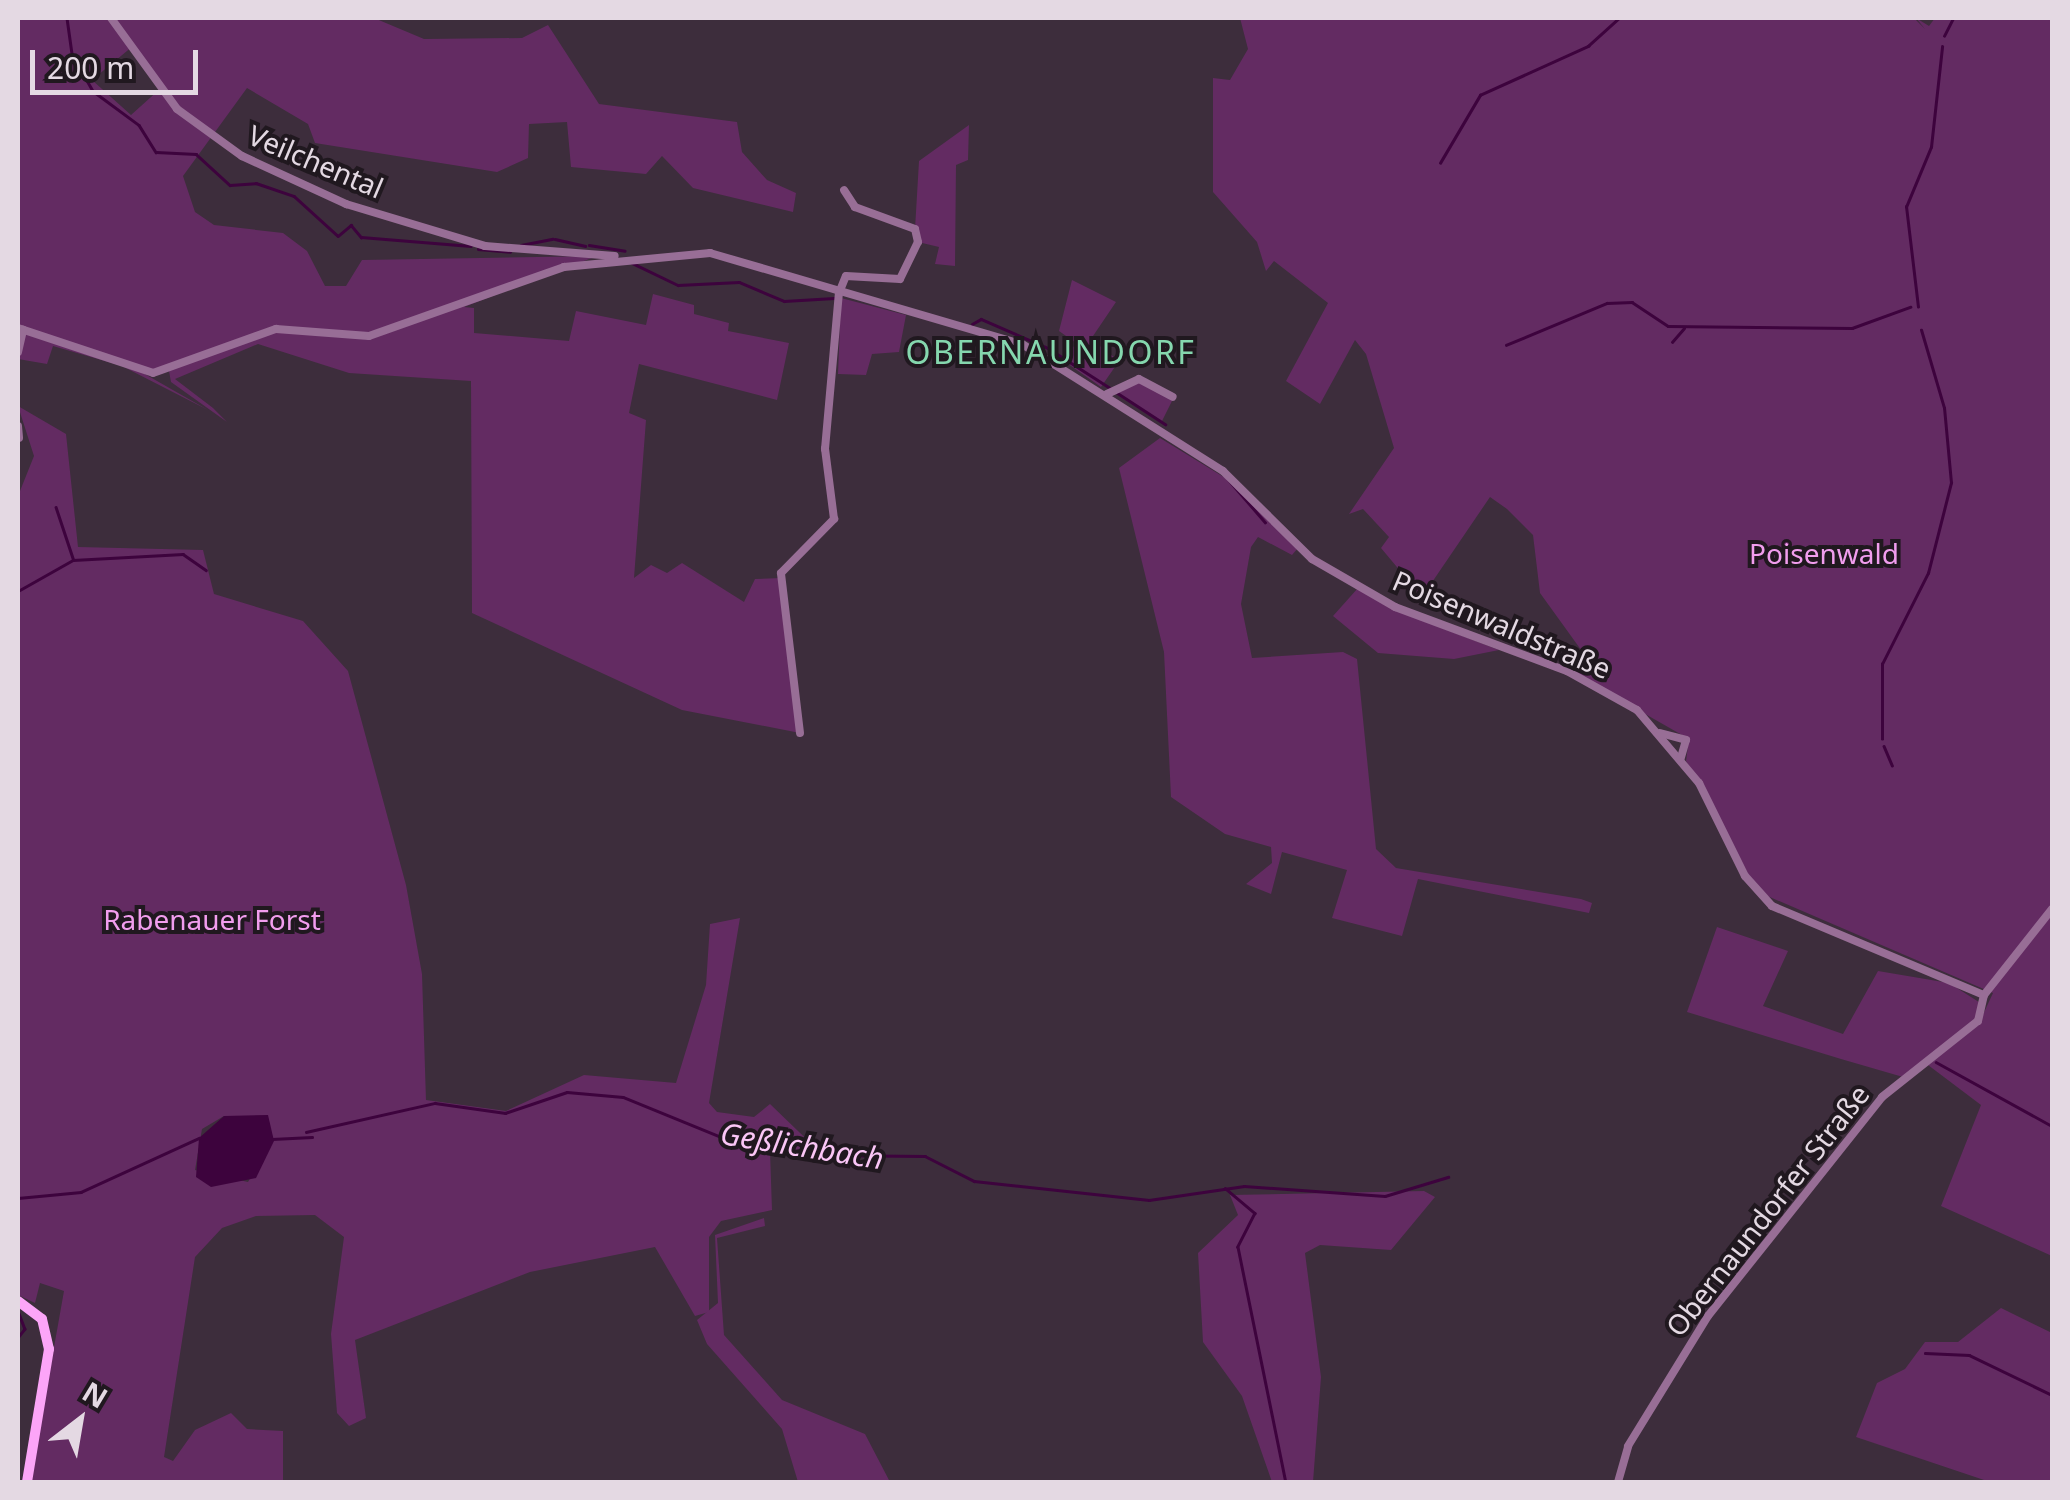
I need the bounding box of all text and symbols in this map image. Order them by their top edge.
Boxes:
scale bar [35,30,202,92]
text: 200 m [47,47,134,88]
street label: Veilchental [243,118,389,204]
district label: OBERNAUNDORF [906,333,1196,371]
park label: Poisenwald [1749,536,1899,570]
street label: Poisenwaldstraße [1388,563,1616,685]
park label: Rabenauer Forst [103,902,321,936]
street label: Obernaundorfer Straße [1658,1078,1876,1342]
water label: Geßlichbach [718,1115,886,1177]
north arrow [30,1370,130,1470]
text: N [76,1372,115,1416]

